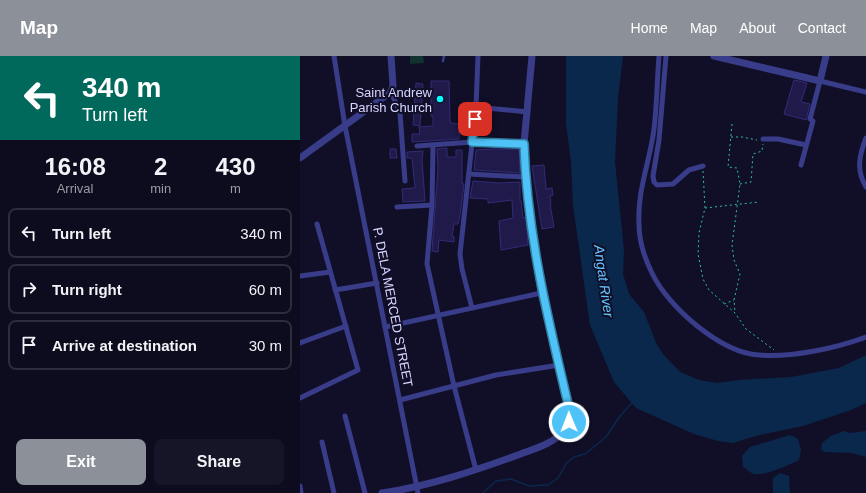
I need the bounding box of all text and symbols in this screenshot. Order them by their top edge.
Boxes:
text: Map [20,17,58,38]
text: Home [631,20,668,36]
text: Map [690,20,717,36]
text: About [739,20,776,36]
text: Contact [798,20,846,36]
icon: left [16,72,68,124]
text: 340 m [82,72,161,103]
place label: Saint Andrew Parish Church [350,85,433,115]
marker: Saint Andrew Parish Church [435,94,445,104]
pin [458,102,492,136]
text: Turn left [82,105,147,125]
icon: arrive [464,108,486,130]
text: 16:08 [44,153,106,180]
text: 2 [154,153,167,180]
text: 430 [216,153,256,180]
text: Arrival [57,181,94,196]
text: min [150,181,171,196]
text: m [230,181,241,196]
icon: left [18,222,40,244]
text: Turn left [52,225,111,242]
text: 340 m [240,225,282,242]
street label: P. DELA MERCED STREET [370,226,416,388]
water label: Angat River [591,243,617,320]
icon: right [18,278,40,300]
text: Turn right [52,281,122,298]
text: 60 m [249,281,282,298]
icon: arrive [18,334,40,356]
text: Arrive at destination [52,337,197,354]
text: 30 m [249,337,282,354]
position arrow [548,401,590,443]
button: Exit [16,439,146,485]
button: Share [154,439,284,485]

